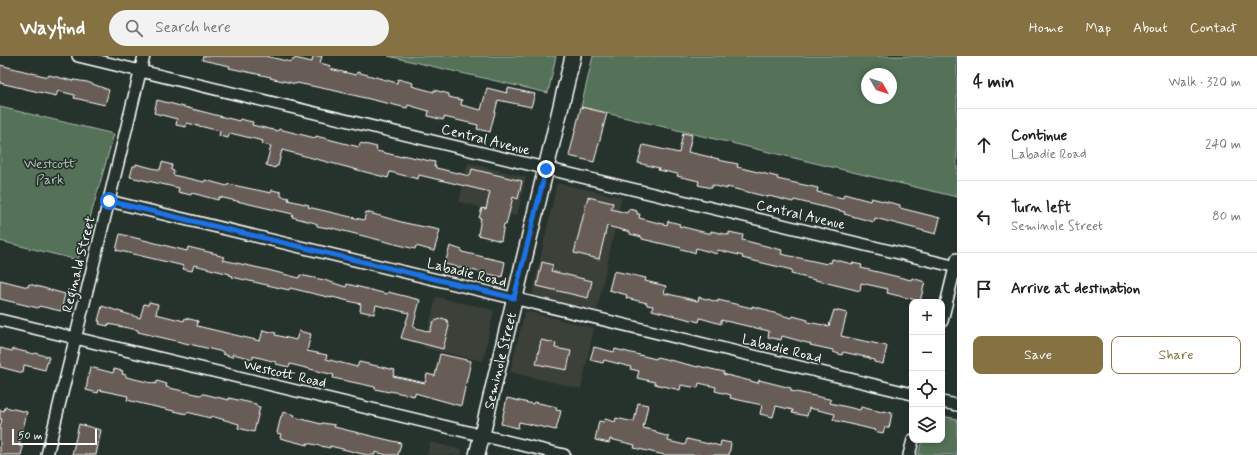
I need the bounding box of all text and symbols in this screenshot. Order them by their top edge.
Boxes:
search box [109,10,389,46]
text: Wayfind [20,16,85,41]
icon: search [123,17,145,39]
text: Search here [155,18,231,38]
text: Home [1029,19,1063,37]
text: Map [1085,19,1111,37]
text: About [1133,19,1168,37]
text: Contact [1190,19,1237,37]
north arrow [861,68,897,104]
text: 4 min [973,71,1014,93]
text: Walk · 320 m [1168,74,1241,91]
street label: Central Avenue [439,120,533,160]
text: Continue [1011,126,1067,146]
icon: ahead [973,134,995,156]
text: 240 m [1205,136,1241,153]
text: Labadie Road [1011,146,1087,163]
park label: Westcott Park [24,155,77,189]
route end [537,160,555,178]
route start [100,192,118,210]
street label: Central Avenue [754,196,848,234]
text: Turn left [1011,198,1071,218]
icon: left [973,206,995,228]
text: 80 m [1212,208,1241,225]
street label: Reginald Street [58,214,102,315]
text: Seminole Street [1011,218,1103,235]
street label: Labadie Road [425,254,508,292]
icon: arrive [973,278,995,300]
text: Arrive at destination [1011,279,1140,299]
map controls [909,299,945,443]
button: + [909,299,945,335]
street label: Seminole Street [480,311,521,411]
street label: Labadie Road [740,330,823,368]
button: − [909,335,945,371]
button: Save [973,336,1103,374]
button: Share [1111,336,1241,374]
street label: Westcott Road [242,356,328,392]
button: locate [909,371,945,407]
button: layers [909,407,945,443]
scale bar [12,427,97,446]
text: 50 m [18,429,43,443]

